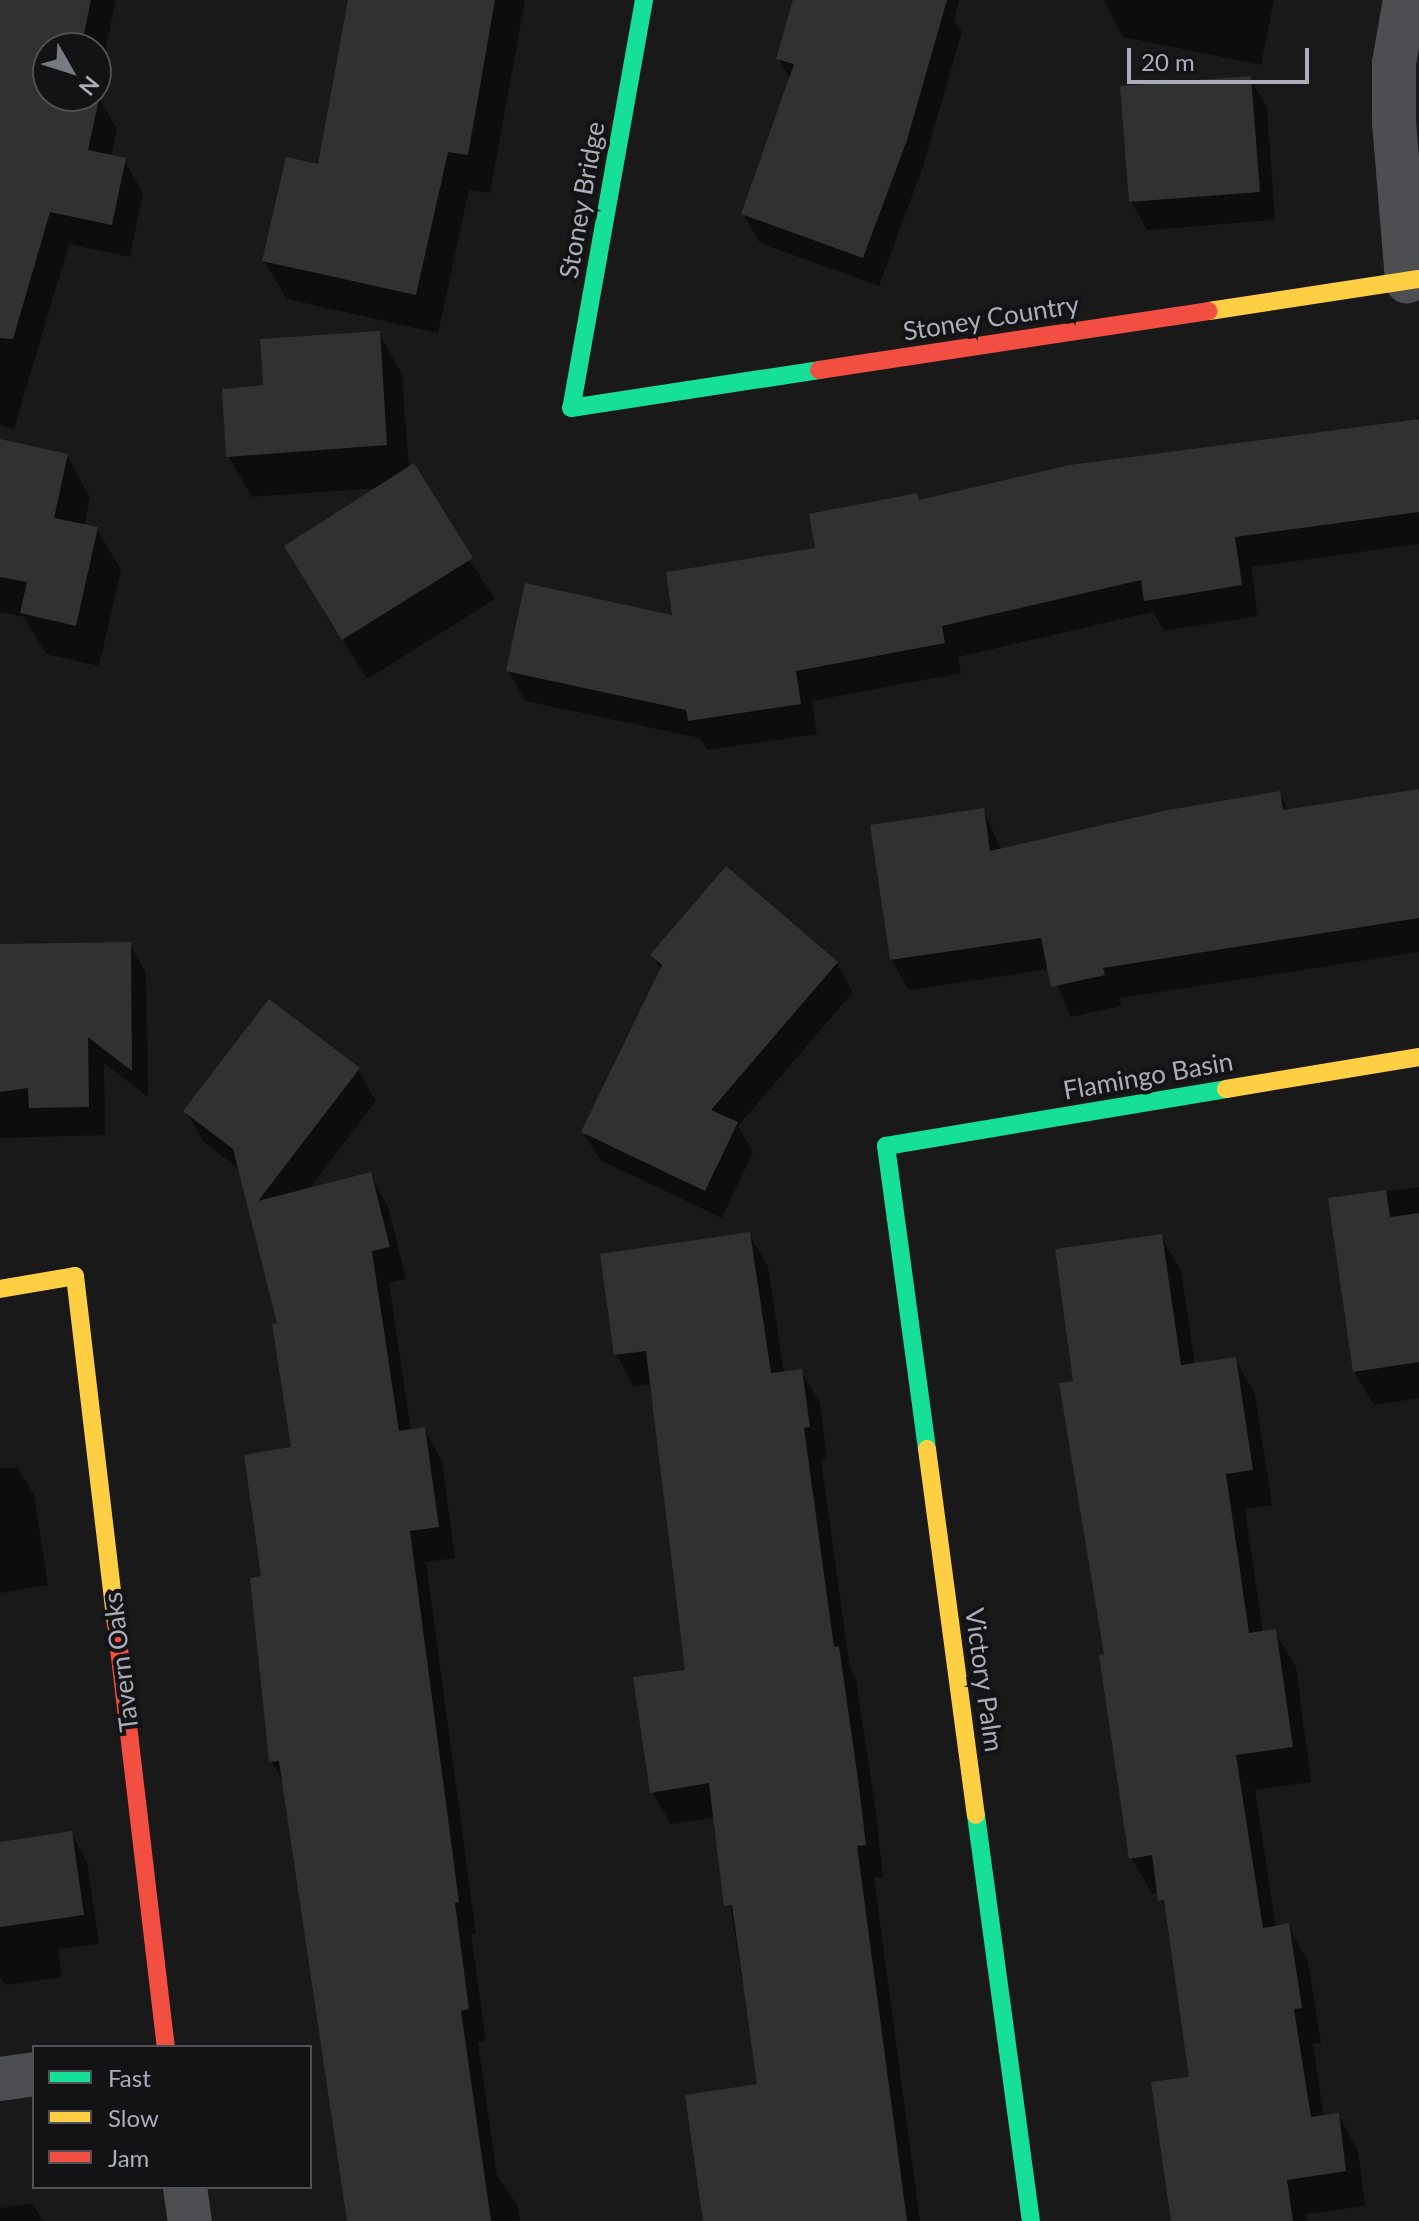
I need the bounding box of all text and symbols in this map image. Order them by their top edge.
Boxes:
north arrow [32,32,112,112]
scale bar [1131,32,1313,82]
text: 20 m [1141,47,1195,76]
text: N [74,71,105,101]
street label: Stoney Bridge [553,119,611,281]
street label: Stoney Country [900,289,1082,347]
street label: Flamingo Basin [1061,1046,1235,1106]
street label: Tavern Oaks [97,1590,145,1734]
street label: Victory Palm [958,1606,1010,1754]
legend [32,2045,312,2189]
text: Fast [108,2063,151,2092]
text: Slow [108,2103,159,2132]
text: Jam [108,2143,149,2172]

